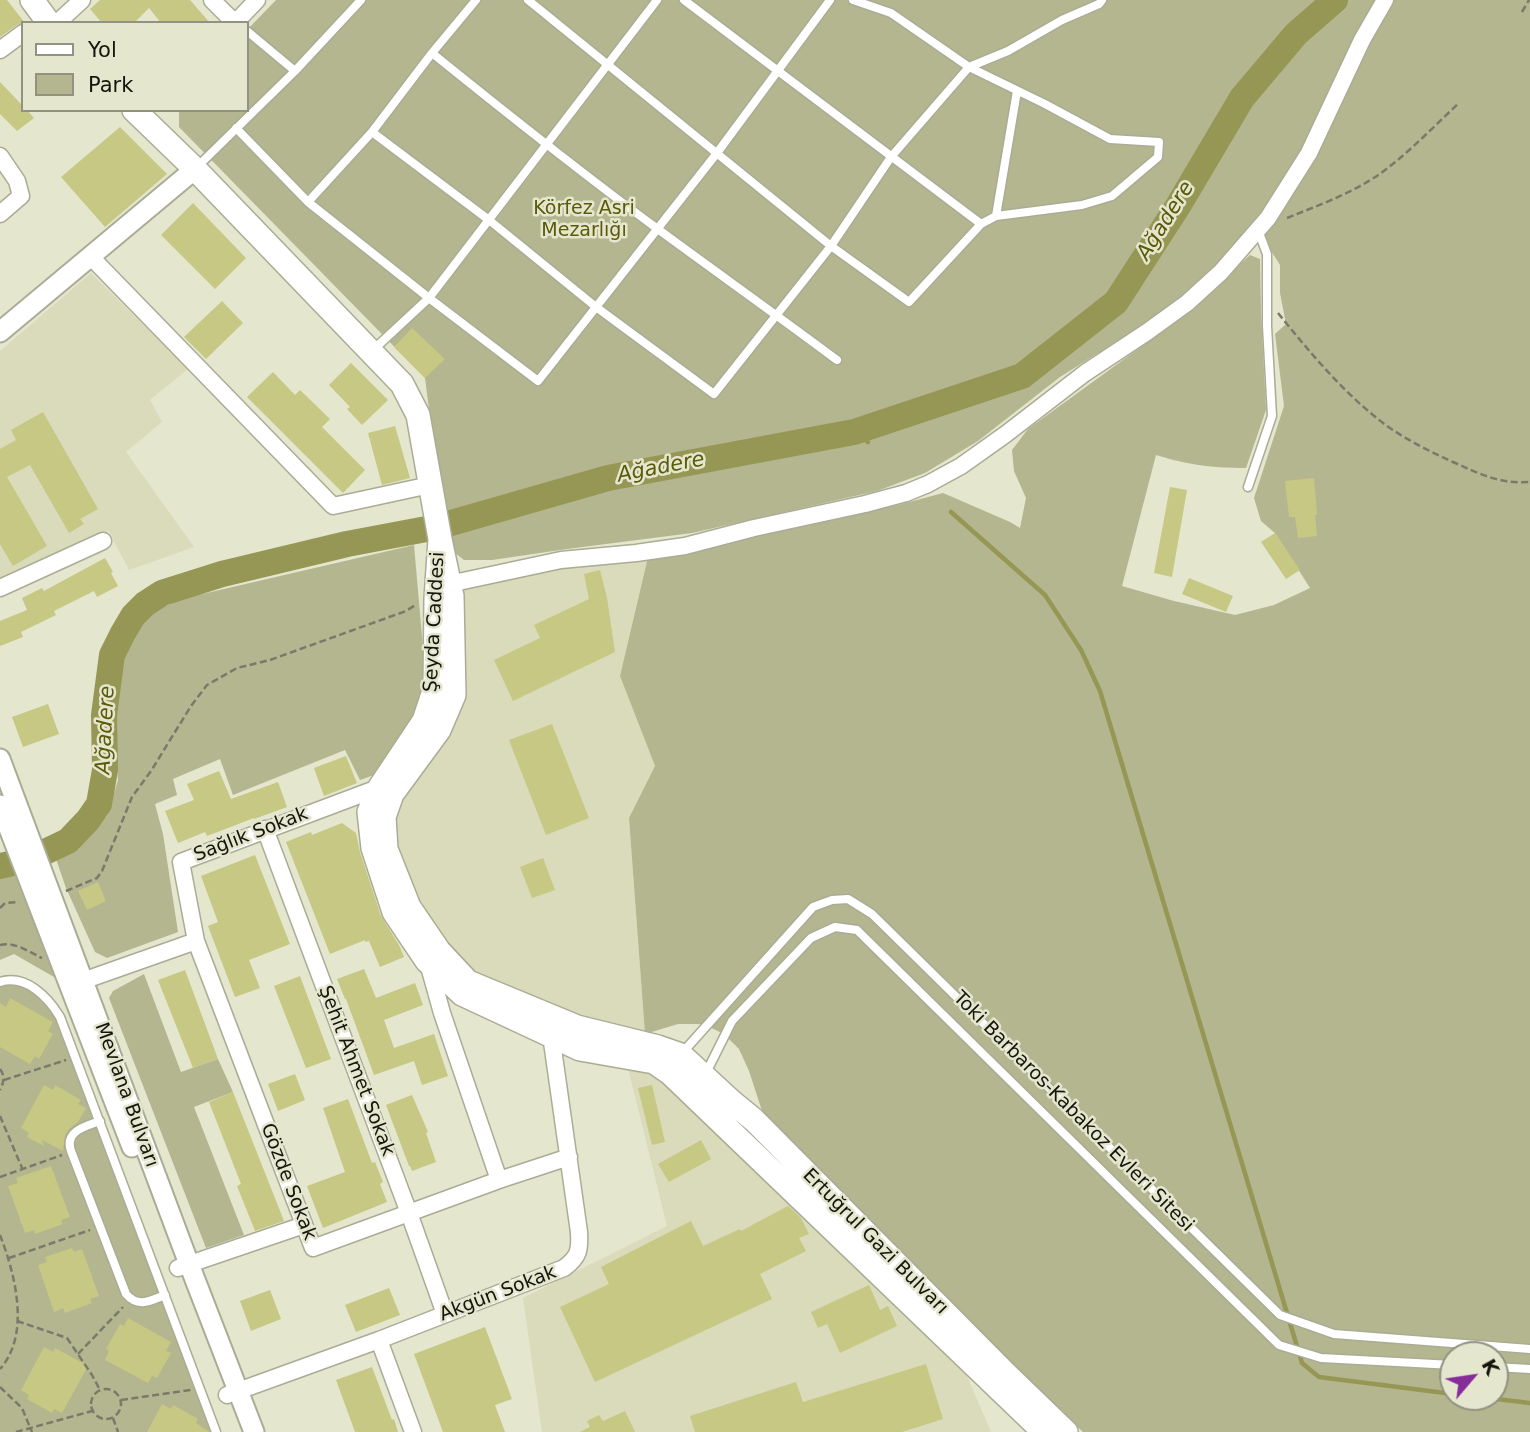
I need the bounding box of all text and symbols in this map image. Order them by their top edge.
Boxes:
legend [21,21,248,112]
text: Yol [88,38,117,62]
text: Park [88,73,133,97]
water label: Ağadere [1132,177,1200,265]
park label: Körfez Asri Mezarlığı [533,198,635,242]
water label: Ağadere [615,447,707,489]
street label: Şeyda Caddesi [420,551,450,693]
water label: Ağadere [91,685,121,775]
street label: Sağlık Sokak [191,803,311,867]
street label: Şehit Ahmet Sokak [313,983,399,1159]
street label: Toki Barbaros-Kabakoz Evleri Sitesi [948,987,1198,1237]
street label: Mevlana Bulvarı [89,1020,163,1170]
street label: Gözde Sokak [255,1120,321,1244]
street label: Ertuğrul Gazi Bulvarı [797,1164,953,1320]
street label: Akgün Sokak [436,1261,560,1327]
north arrow [1439,1341,1509,1411]
text: K [1477,1355,1504,1379]

